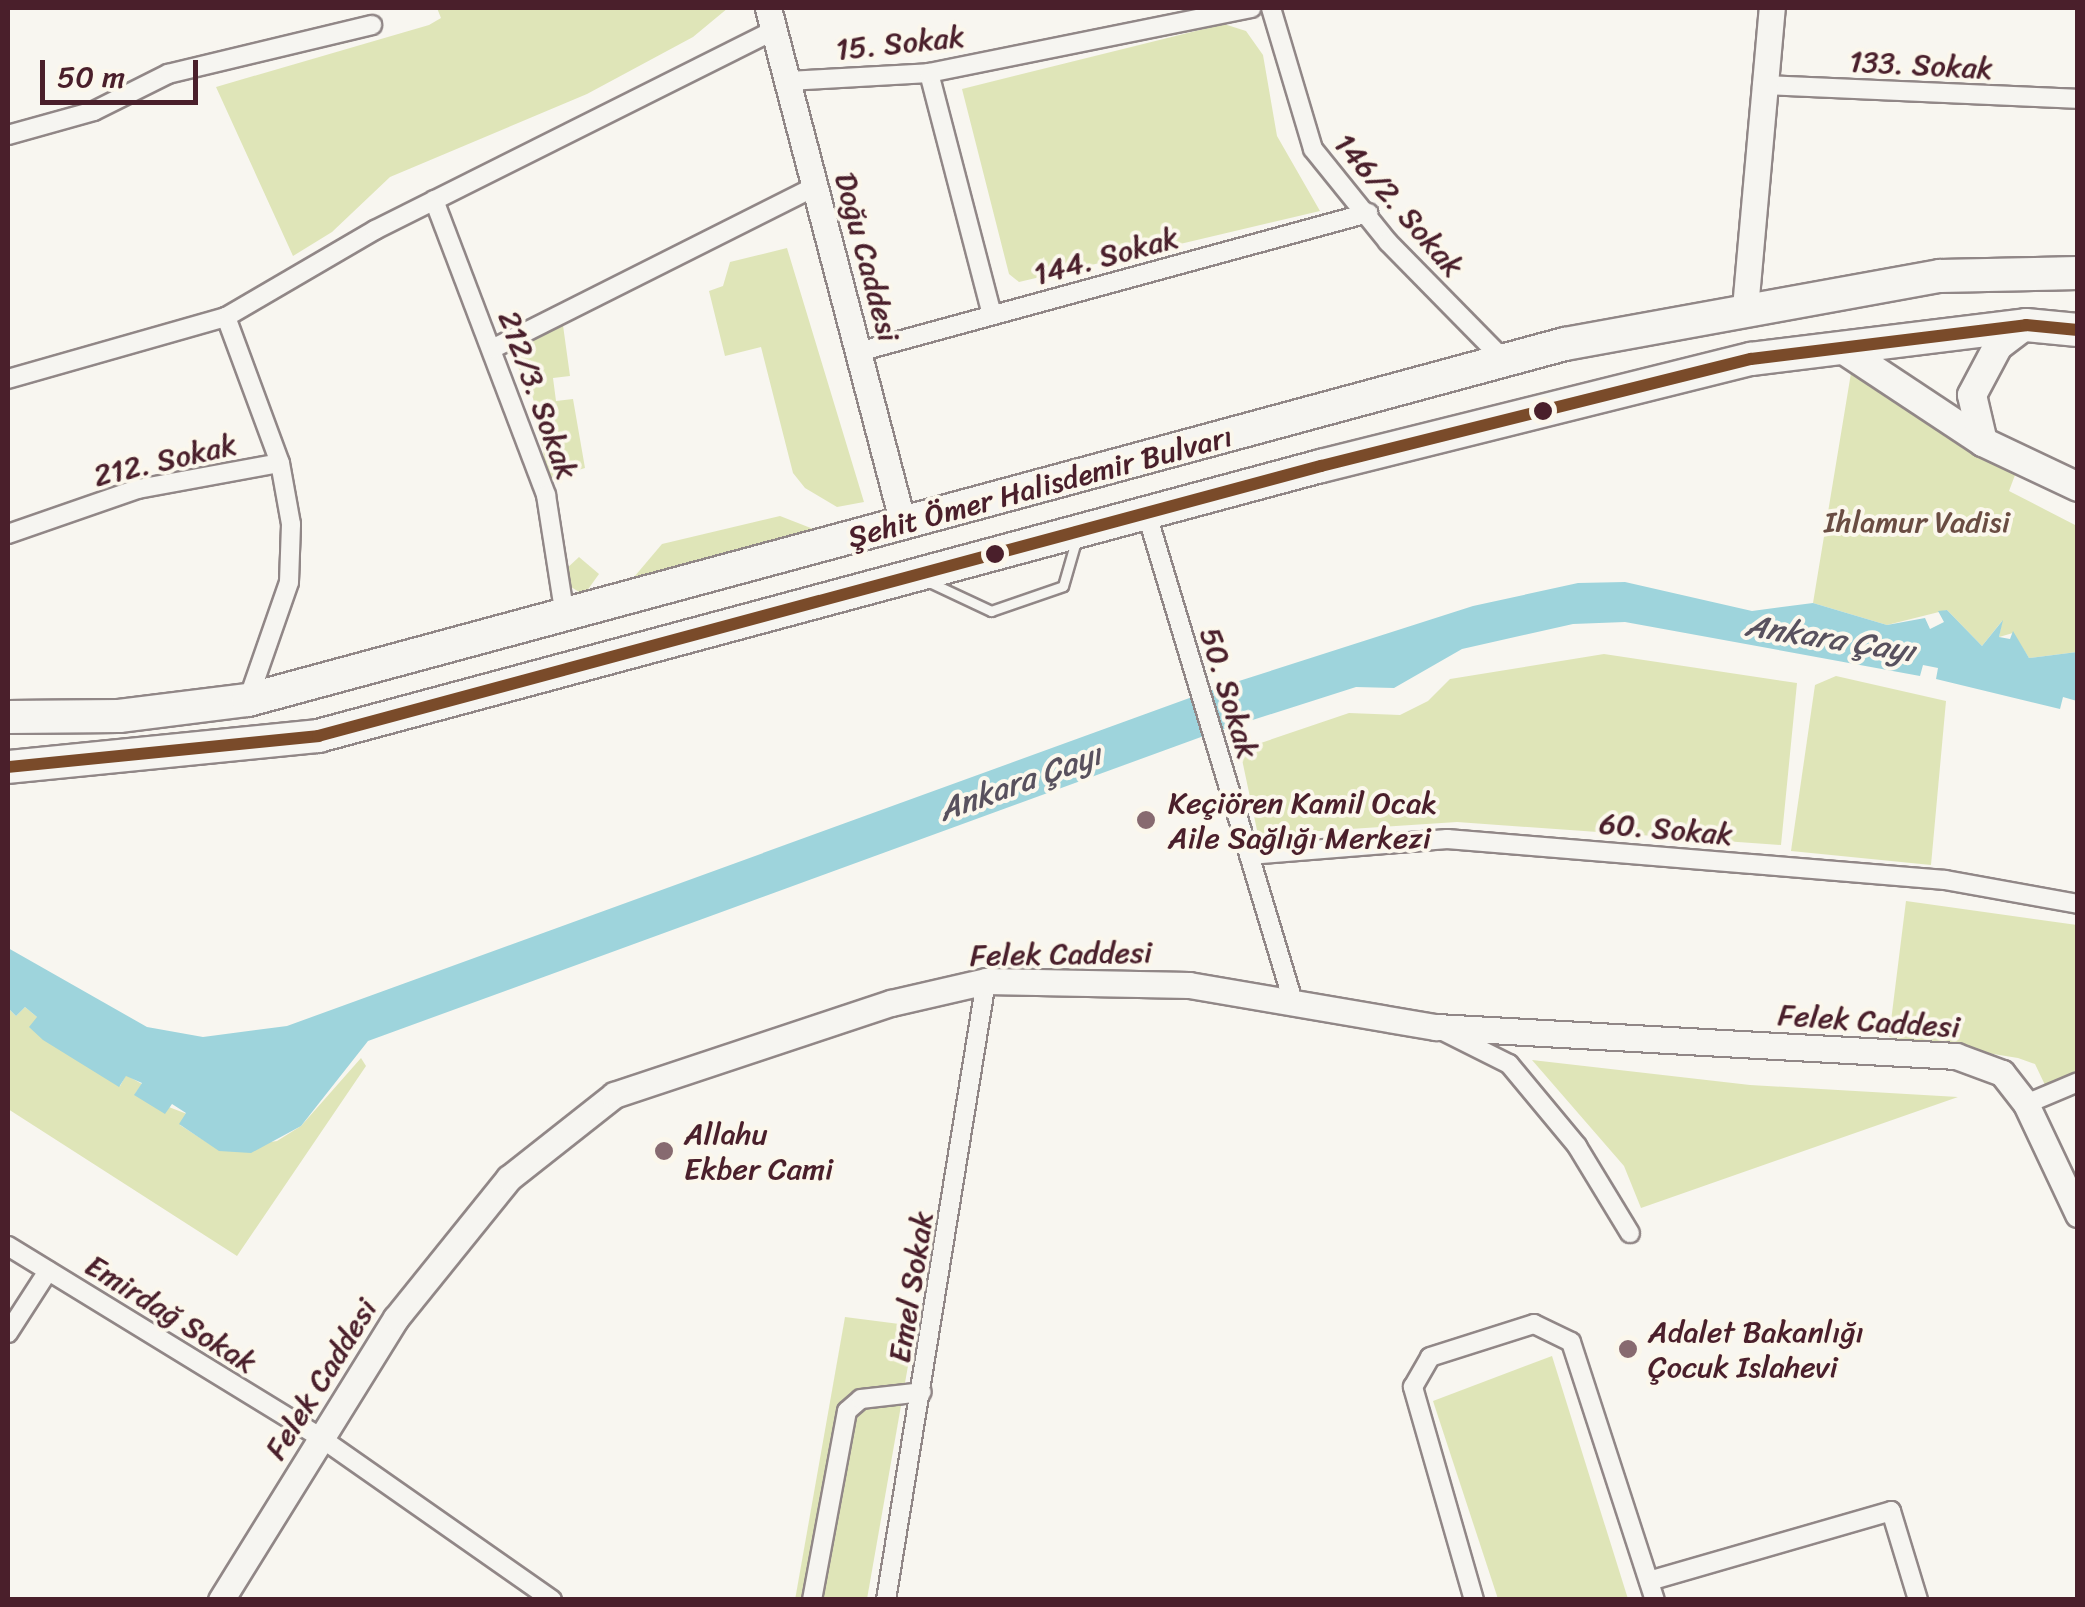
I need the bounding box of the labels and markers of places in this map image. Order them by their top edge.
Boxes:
unlabelled marker [1533,401,1553,421]
unlabelled marker [985,544,1005,564]
place label: Keçiören Kamil Ocak Aile Sağlığı Merkezi [1168,785,1437,856]
marker: Keçiören Kamil Ocak Aile Sağlığı Merkezi [1133,807,1159,833]
place label: Allahu Ekber Cami [684,1116,833,1186]
marker: Allahu Ekber Cami [653,1140,675,1162]
place label: Adalet Bakanlığı Çocuk Islahevi [1648,1314,1864,1384]
marker: Adalet Bakanlığı Çocuk Islahevi [1617,1338,1639,1360]

